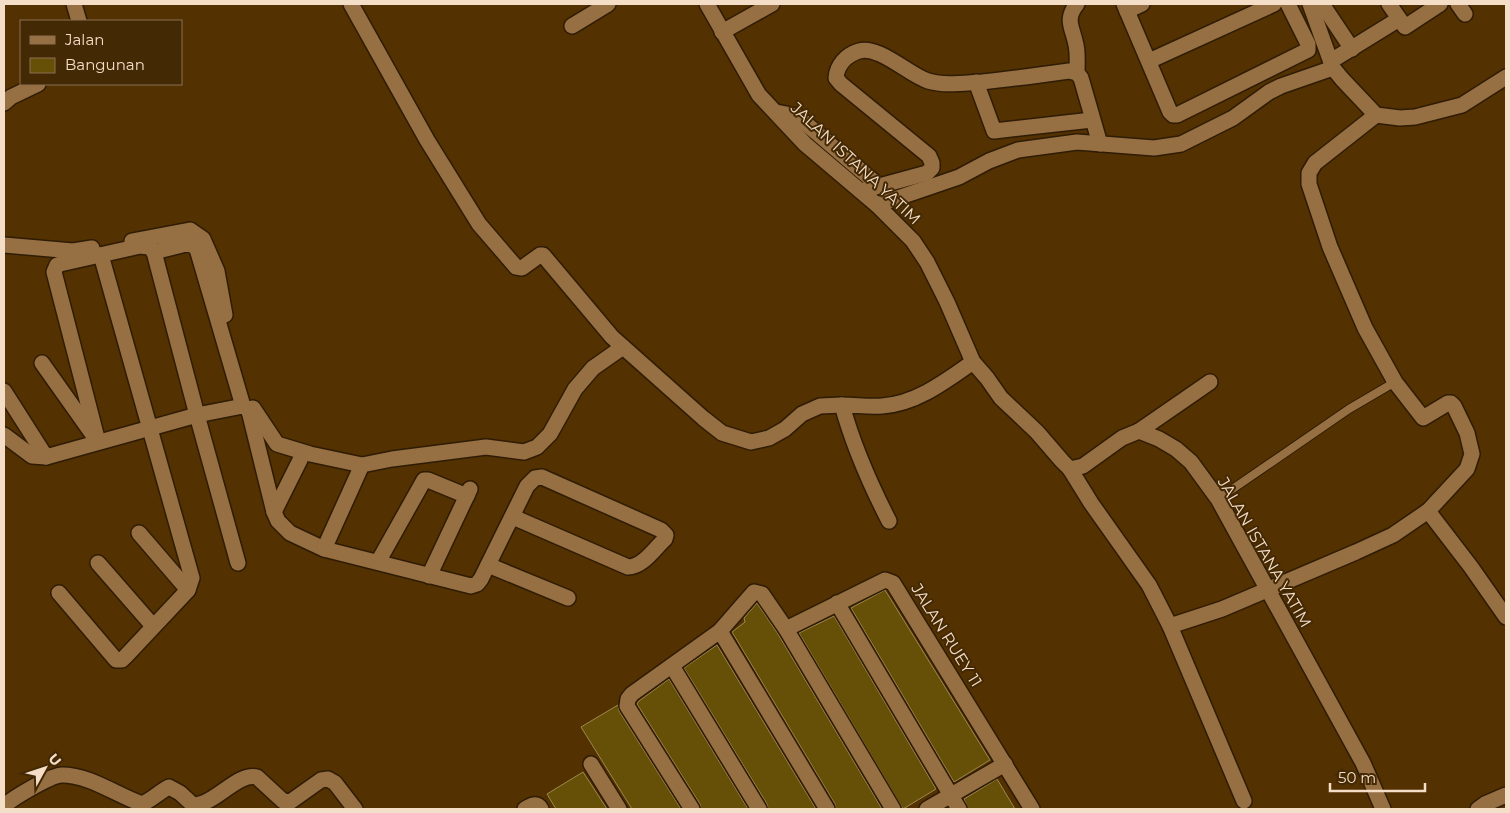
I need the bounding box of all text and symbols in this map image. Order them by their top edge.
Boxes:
legend [20,20,182,85]
text: Jalan [64,30,104,49]
text: Bangunan [65,55,145,74]
street label: JALAN ISTANA YATIM [786,98,924,228]
street label: JALAN ISTANA YATIM [1213,473,1315,631]
street label: JALAN RUEY 11 [907,579,986,690]
north arrow [20,743,70,793]
text: U [45,750,65,770]
scale bar [1330,760,1425,792]
text: 50 m [1338,768,1376,787]

